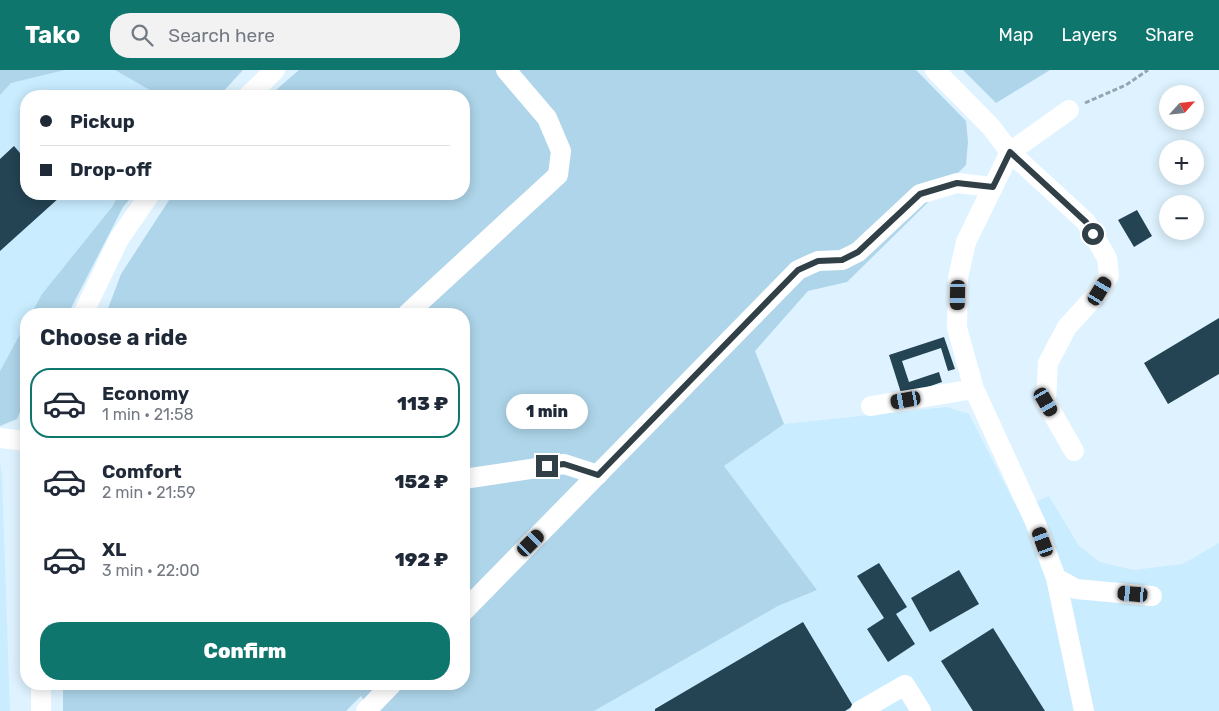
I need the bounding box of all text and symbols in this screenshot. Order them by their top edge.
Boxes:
search box [110,13,460,58]
text: Tako [25,21,80,49]
icon: search [128,21,156,49]
text: Search here [168,24,275,47]
text: Map [999,24,1034,46]
text: Layers [1062,24,1117,46]
text: Share [1145,24,1194,46]
north arrow [1159,85,1204,130]
map controls [1159,85,1204,240]
text: Pickup [70,110,135,133]
button: + [1159,140,1204,185]
text: Drop-off [70,158,152,181]
button: − [1159,195,1204,240]
route start [1082,223,1104,245]
car [1085,274,1114,308]
car [950,280,965,310]
text: Choose a ride [40,324,187,351]
icon: car [42,381,87,426]
text: Economy [102,382,189,405]
car [1032,385,1059,419]
car [889,390,922,410]
text: 113 ₽ [397,392,448,415]
callout: 1 min [506,394,588,428]
text: 1 min [526,402,568,421]
text: 1 min · 21:58 [102,405,194,424]
route end [536,455,558,477]
icon: car [42,459,87,504]
text: Comfort [102,460,182,483]
text: 152 ₽ [395,470,448,493]
text: 2 min · 21:59 [102,483,196,502]
car [1030,525,1055,559]
car [515,527,546,559]
icon: car [42,537,87,582]
text: XL [102,538,126,561]
text: 192 ₽ [395,548,448,571]
text: 3 min · 22:00 [102,561,200,580]
car [1117,585,1148,603]
button: Confirm [40,622,450,680]

